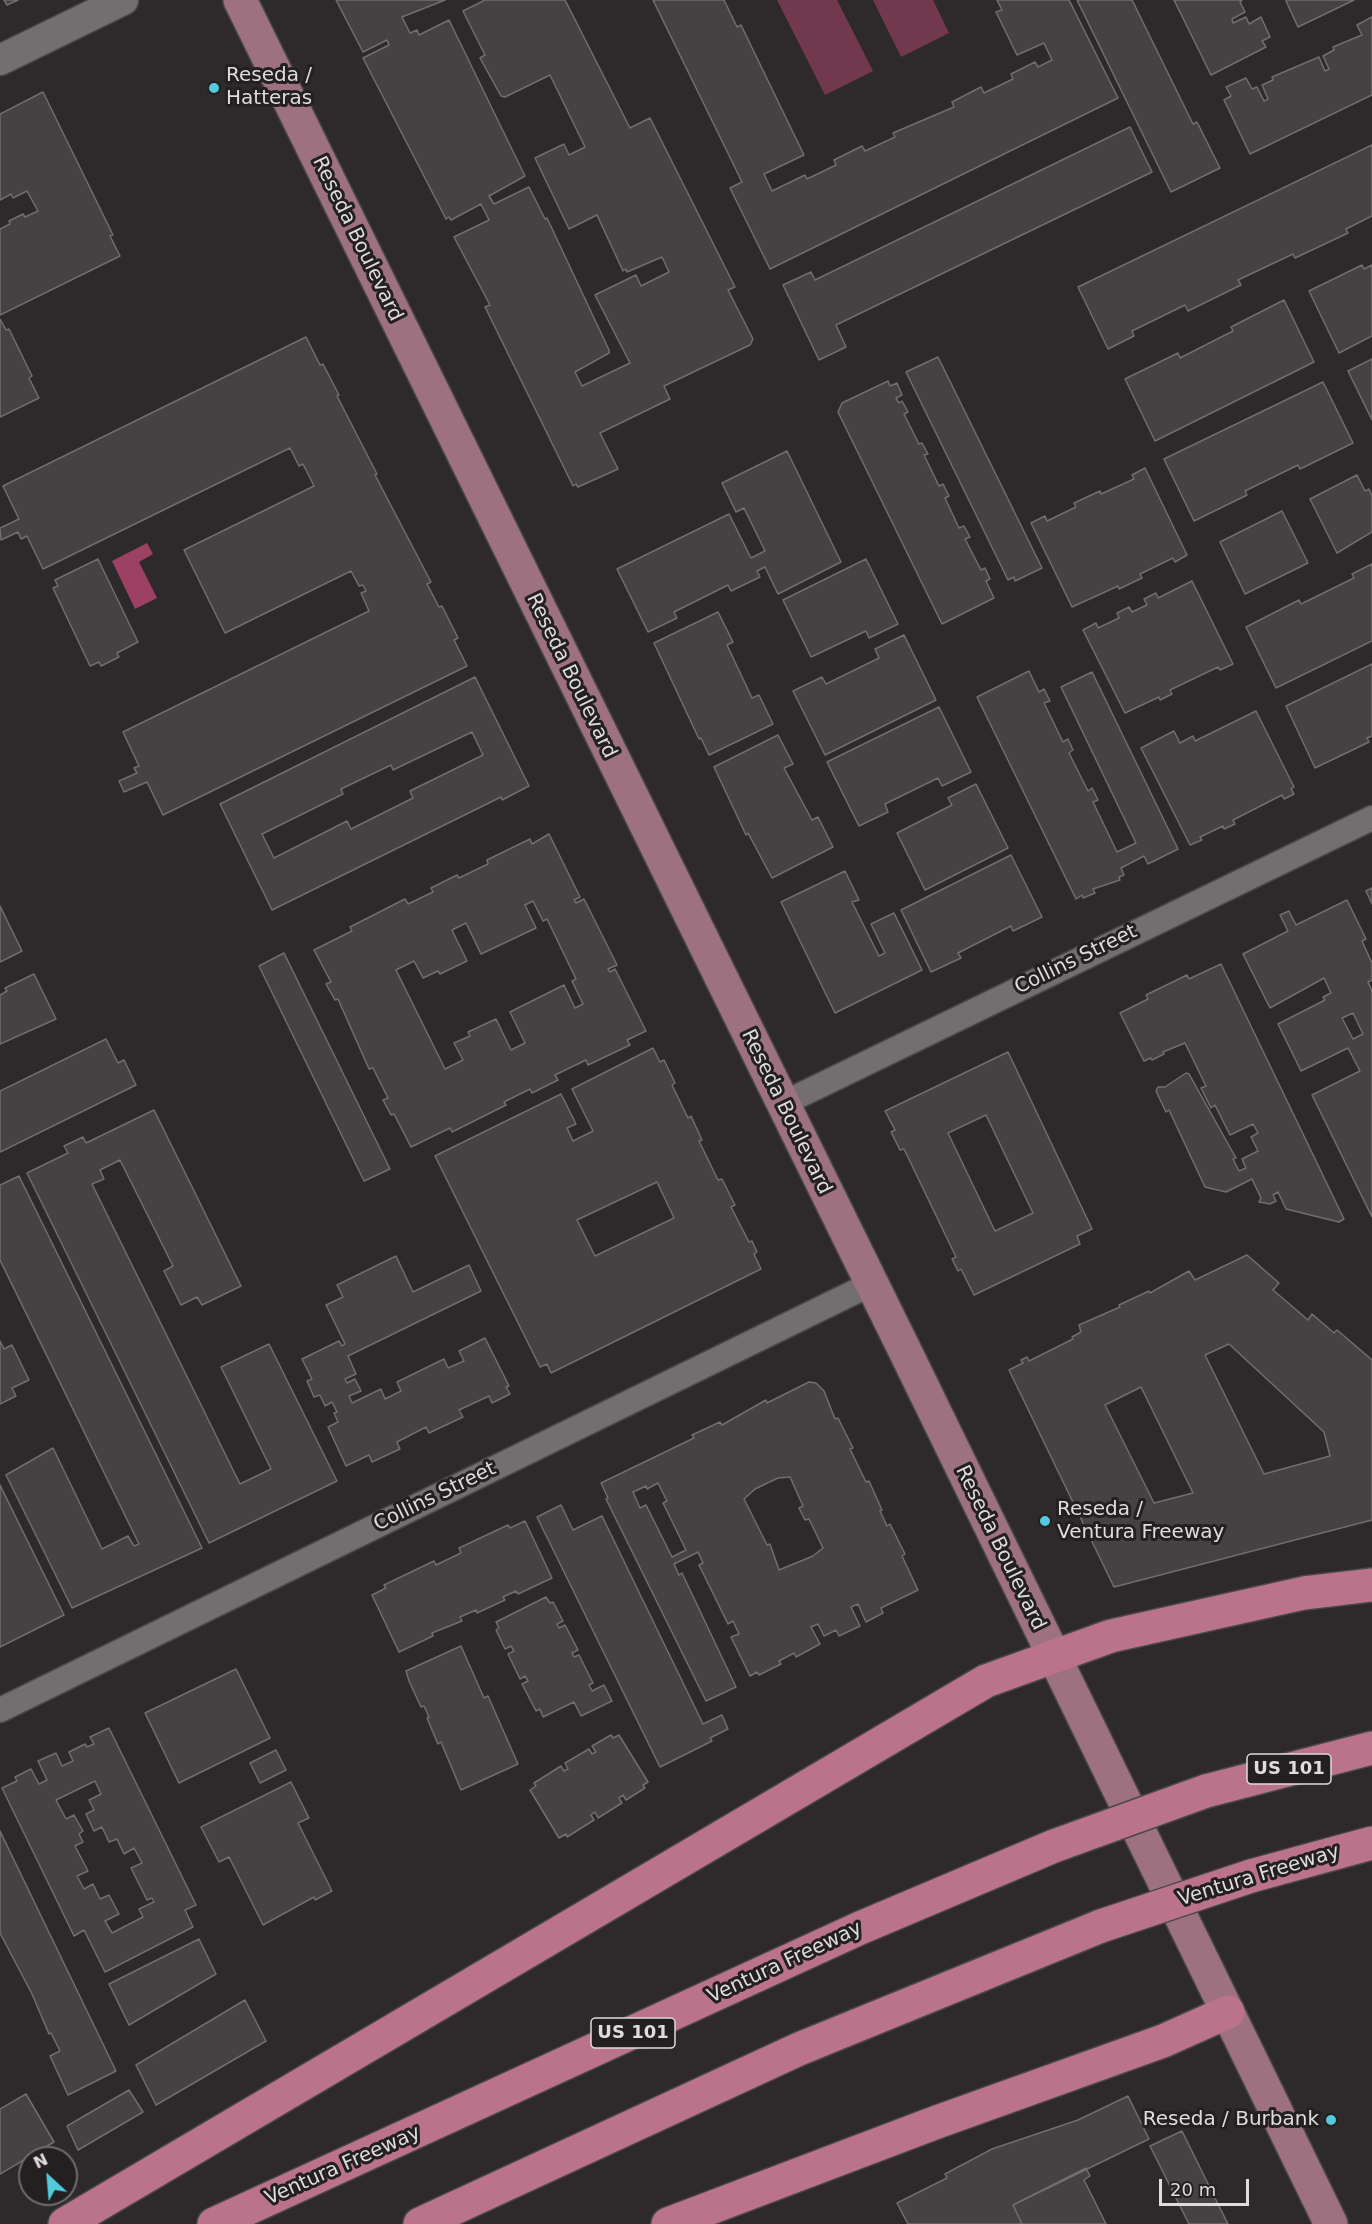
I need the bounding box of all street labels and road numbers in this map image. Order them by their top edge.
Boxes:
street label: Reseda Boulevard [307,153,407,325]
street label: Reseda Boulevard [521,590,621,762]
street label: Collins Street [1011,920,1141,1000]
street label: Reseda Boulevard [736,1026,836,1198]
street label: Collins Street [370,1457,500,1537]
street label: Reseda Boulevard [950,1462,1050,1634]
road number: US 101 [1247,1754,1331,1784]
street label: Ventura Freeway [1175,1840,1343,1912]
street label: Ventura Freeway [704,1917,866,2009]
road number: US 101 [591,2018,675,2048]
street label: Ventura Freeway [262,2121,424,2211]

